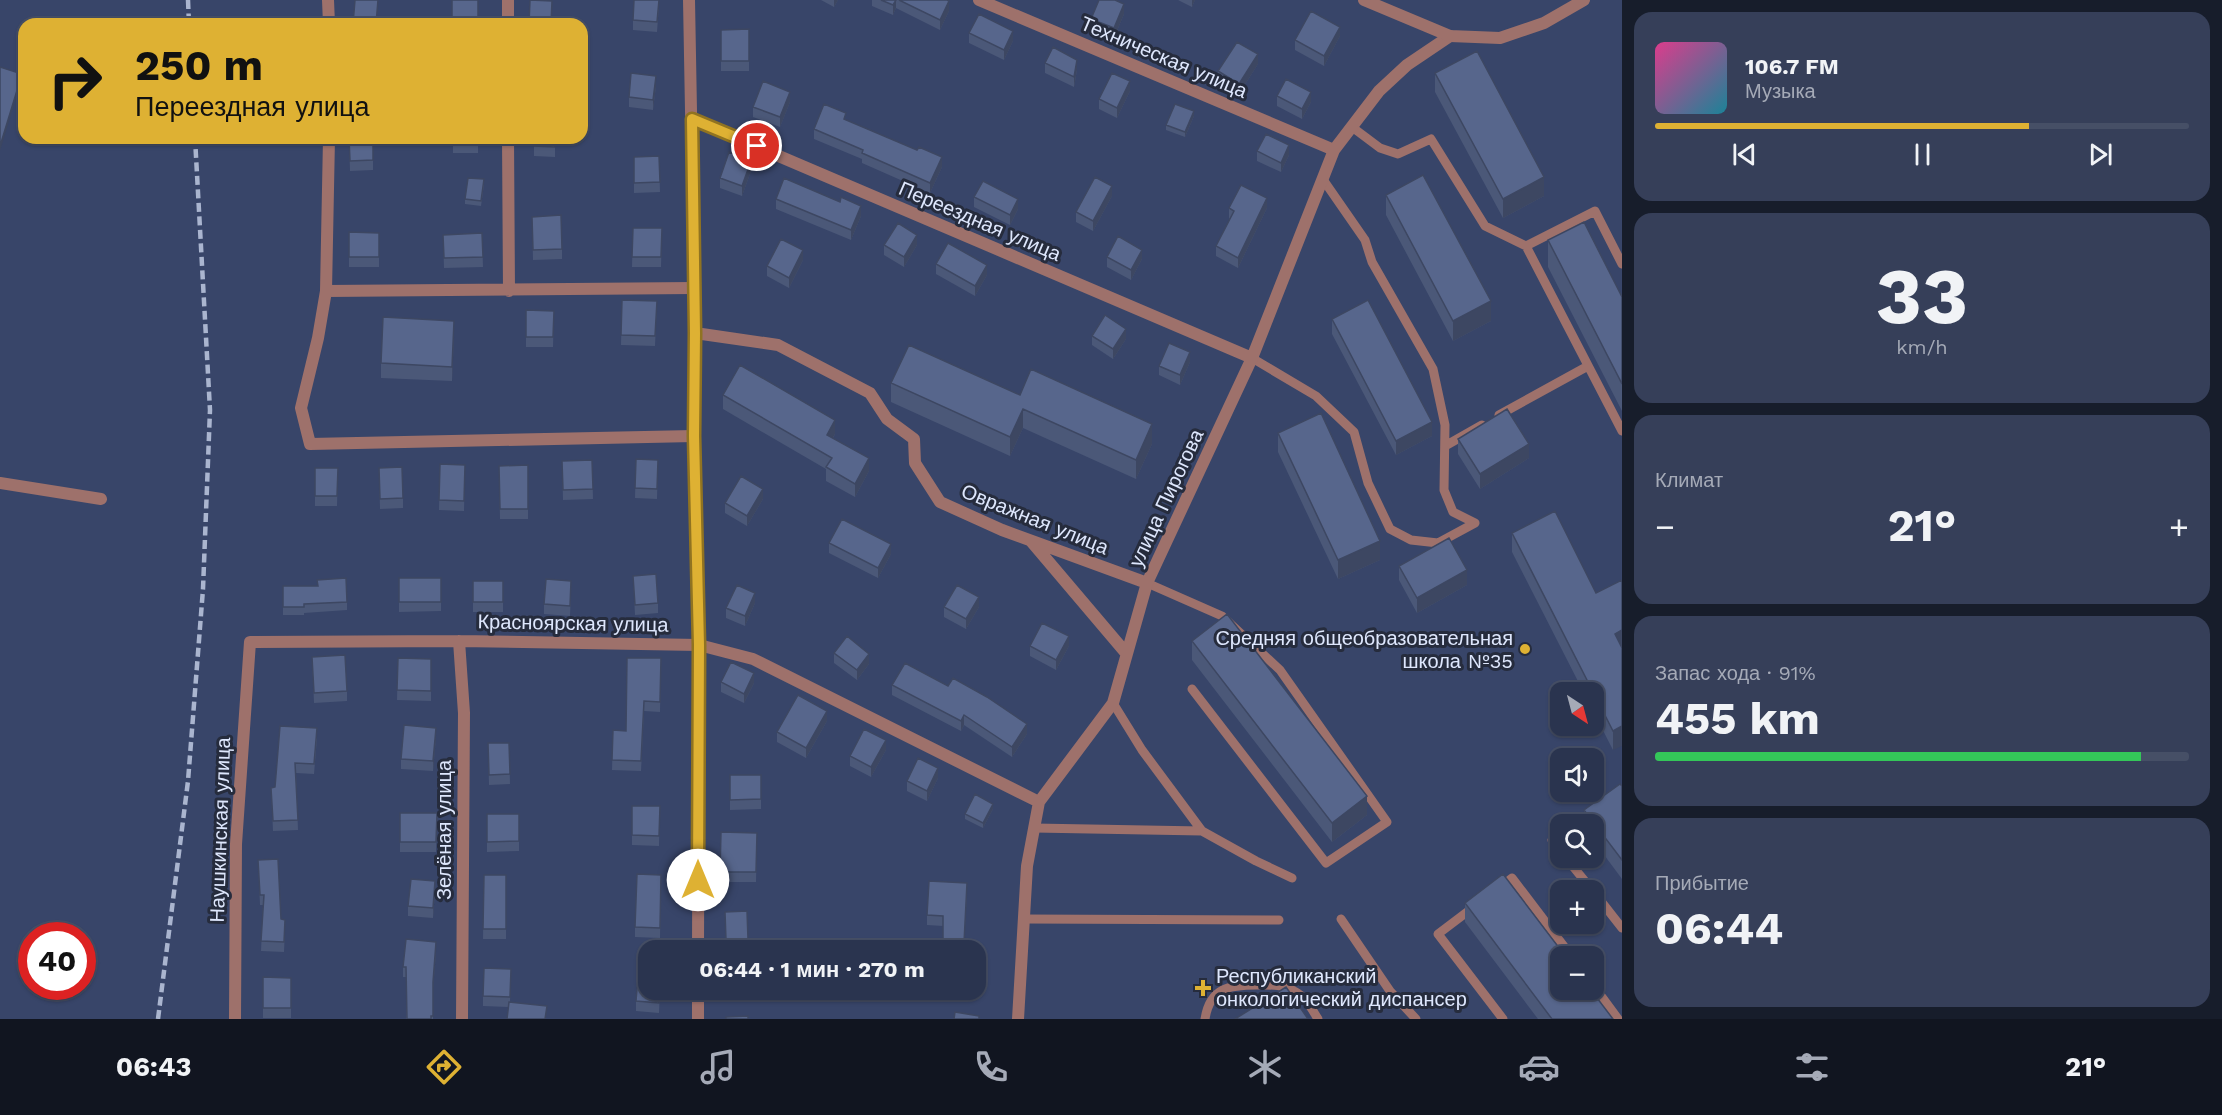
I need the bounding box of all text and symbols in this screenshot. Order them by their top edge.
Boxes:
street label: Техническая улица [1077,11,1252,103]
text: 250 m [135,41,263,90]
icon: right [36,42,114,120]
text: 106.7 FM [1745,54,1839,79]
text: Музыка [1745,79,1816,103]
text: Переездная улица [135,91,369,123]
pin [731,120,782,171]
icon: arrive [740,129,773,162]
icon: previous [1728,138,1761,171]
icon: pause [1906,138,1939,171]
icon: next [2084,138,2117,171]
street label: Переездная улица [895,176,1065,266]
text: 33 [1876,250,1968,342]
text: km/h [1896,335,1948,359]
street label: улица Пирогова [1124,425,1209,571]
text: Климат [1655,468,1723,492]
street label: Овражная улица [958,479,1113,560]
text: 21° [1888,499,1956,552]
text: − [1655,507,1675,546]
text: + [2169,507,2189,546]
street label: Красноярская улица [477,609,670,637]
place label: Средняя общеобразовательная школа №35 [1215,626,1513,673]
marker: Средняя общеобразовательная школа №35 [1518,642,1532,656]
text: Запас хода · 91% [1655,661,1816,685]
north arrow [1550,682,1604,736]
map controls [1550,682,1604,1000]
text: 455 km [1655,692,1820,745]
street label: Наушкинская улица [205,736,235,923]
button: sound [1550,748,1604,802]
street label: Зелёная улица [432,759,456,900]
button: search [1550,814,1604,868]
position arrow [666,848,730,912]
text: Прибытие [1655,871,1749,895]
button: + [1550,880,1604,934]
text: 06:44 [1655,902,1783,955]
speed limit sign: 40 [18,922,96,1000]
button: − [1550,946,1604,1000]
text: 06:44 · 1 мин · 270 m [699,957,925,982]
place label: Республиканский онкологический диспансер [1216,964,1467,1011]
marker: Республиканский онкологический диспансер [1194,979,1212,997]
icon: directions [423,1046,465,1088]
icon: music [697,1046,739,1088]
icon: phone [970,1046,1012,1088]
icon: climate [1244,1046,1286,1088]
icon: car [1518,1046,1560,1088]
icon: filters [1791,1046,1833,1088]
text: 06:43 [116,1051,191,1083]
text: 21° [2065,1051,2106,1083]

